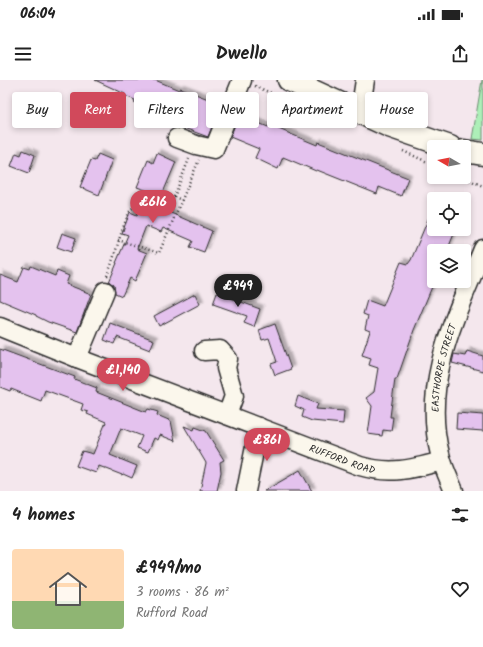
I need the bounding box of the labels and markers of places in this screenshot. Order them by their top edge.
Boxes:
pin: £616 [129,190,177,224]
pin: £949 [214,274,262,308]
pin: £1,140 [90,358,156,392]
pin: £861 [243,428,291,462]

